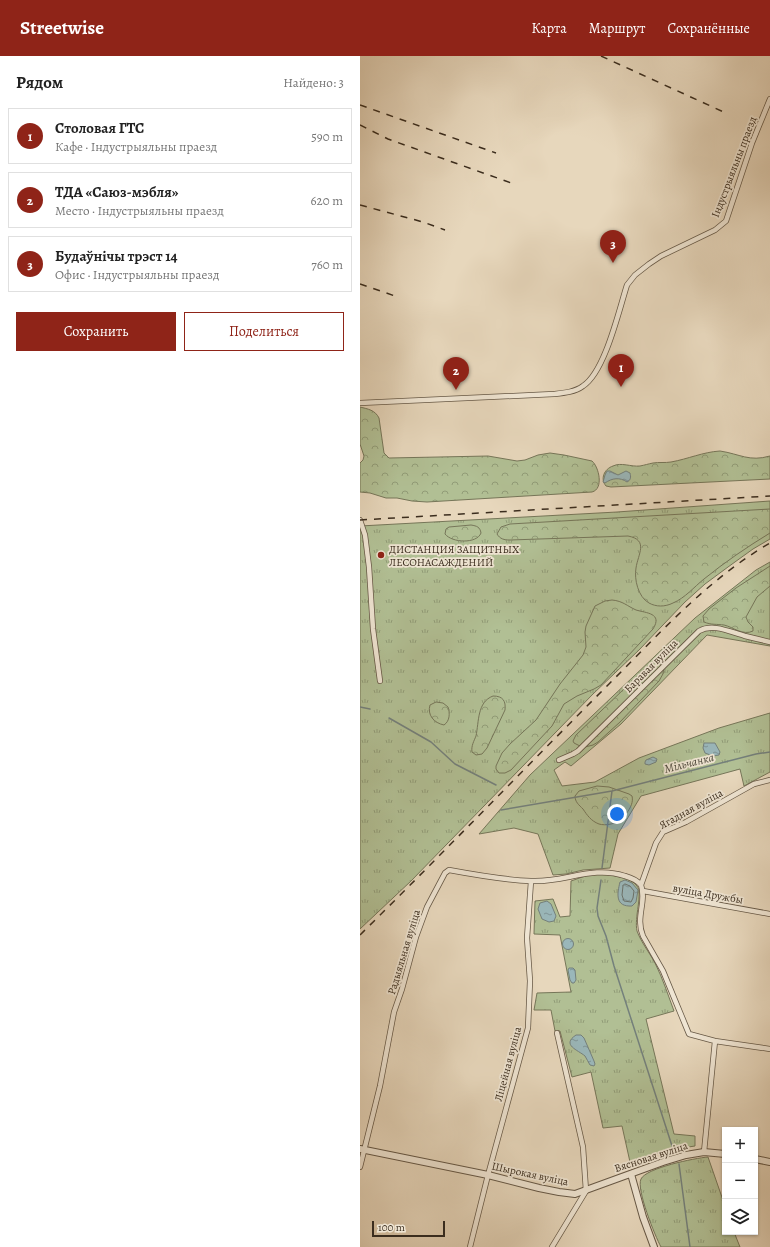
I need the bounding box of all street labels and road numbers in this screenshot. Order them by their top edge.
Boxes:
street label: Індустрыяльны праезд [708,114,760,220]
street label: Баравая вуліца [621,635,682,696]
street label: Ягадная вуліца [656,785,726,833]
street label: вуліца Дружбы [672,880,744,908]
street label: Радыяльная вуліца [384,907,424,996]
street label: Ліцейная вуліца [491,1024,525,1103]
street label: Вясновая вуліца [612,1138,691,1176]
street label: Шырокая вуліца [490,1159,571,1190]

